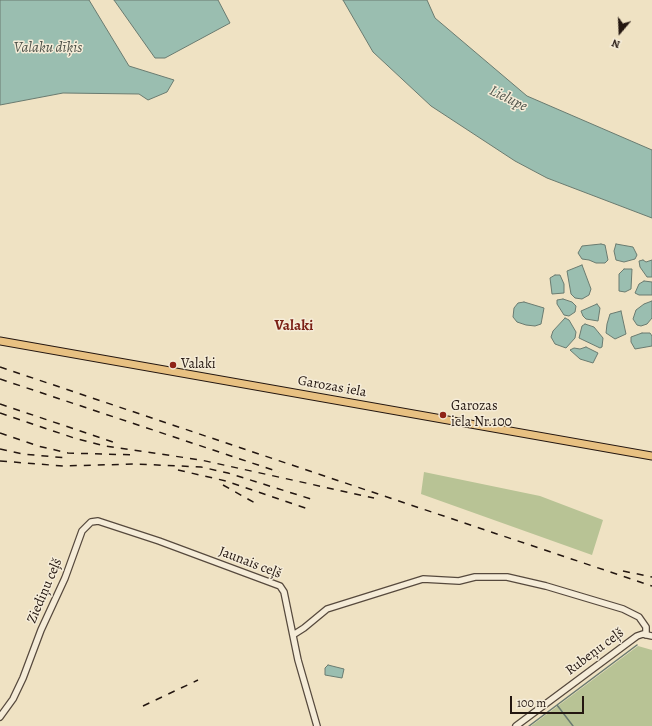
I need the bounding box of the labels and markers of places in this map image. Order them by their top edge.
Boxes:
place label: Valaki [181,357,216,373]
marker: Valaki [168,360,178,370]
place label: Garozas iela Nr.100 [451,399,512,432]
marker: Garozas iela Nr.100 [438,410,448,420]

